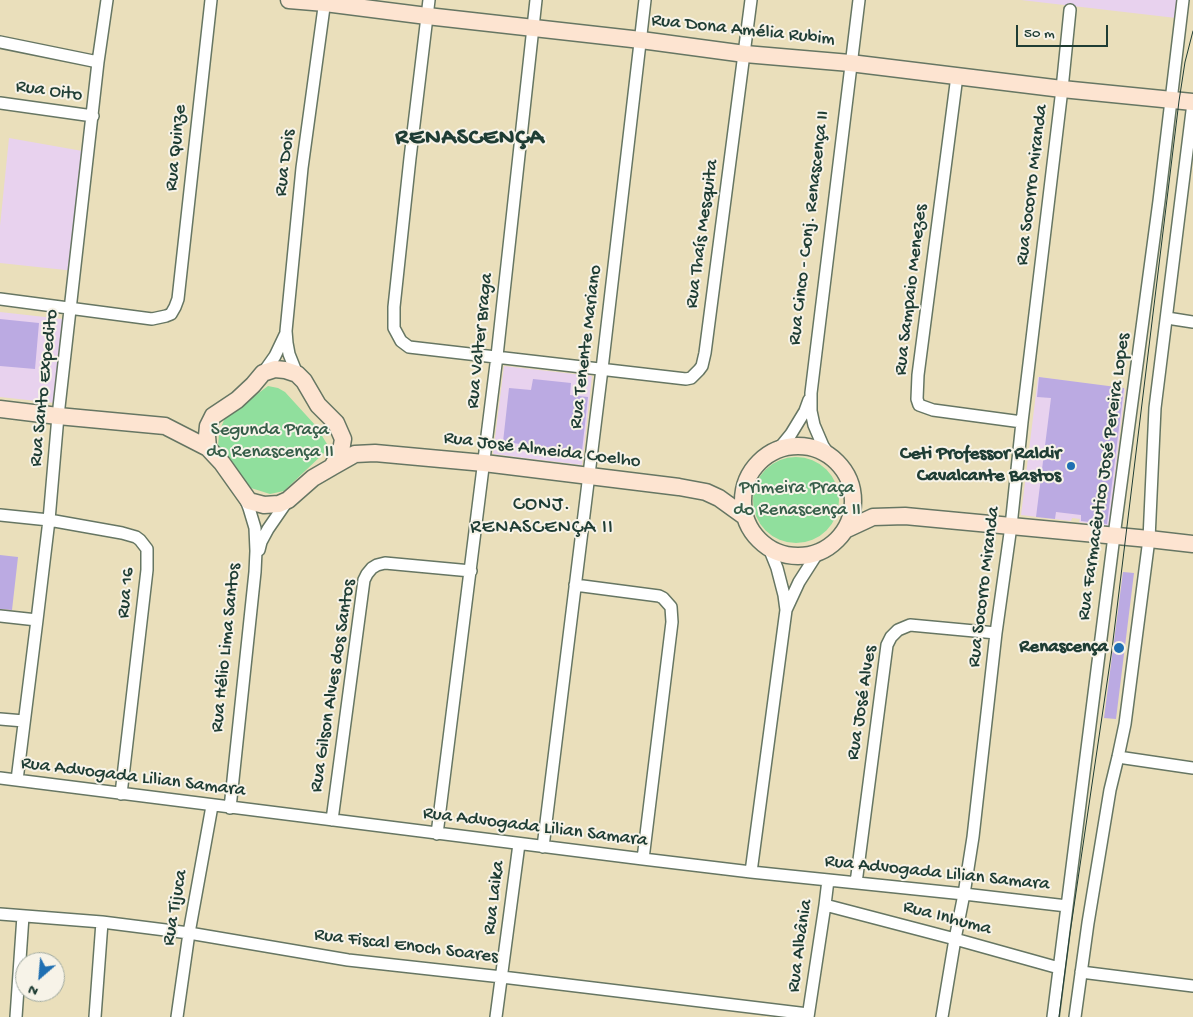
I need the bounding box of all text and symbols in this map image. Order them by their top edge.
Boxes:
street label: Rua Dona Amélia Rubim [650,10,836,52]
scale bar [1018,15,1110,47]
text: 50 m [1024,25,1055,43]
street label: Rua Oito [14,76,84,108]
street label: Rua Socorro Miranda [1012,103,1054,267]
street label: Rua Quinze [161,104,193,192]
street label: Rua Cinco - Conj. Renascença II [784,109,836,347]
district label: RENASCENÇA [394,125,546,153]
street label: Rua Dois [271,128,301,198]
street label: Rua Thaís Mesquita [681,158,725,310]
street label: Rua Sampaio Menezes [890,203,934,377]
street label: Rua Tenente Mariano [566,264,608,430]
street label: Rua Valter Braga [463,272,499,410]
street label: Rua Santo Expedito [25,308,65,468]
street label: Rua Farmacêutico José Pereira Lopes [1074,332,1136,622]
park label: Segunda Praça do Renascença II [206,420,334,464]
street label: Rua José Almeida Coelho [442,428,642,474]
place label: Ceti Professor Raldir Cavalcante Bastos [900,444,1061,488]
marker: Ceti Professor Raldir Cavalcante Bastos [1065,460,1077,472]
park label: Primeira Praça do Renascença II [733,478,861,522]
district label: CONJ. RENASCENÇA II [469,494,615,541]
street label: Rua Socorro Miranda [964,505,1006,669]
street label: Rua Hélio Lima Santos [207,562,247,734]
street label: Rua 16 [113,566,141,620]
street label: Rua Gilson Alves dos Santos [306,578,362,794]
place label: Renascença [1019,637,1108,659]
marker: Renascença [1112,641,1126,655]
street label: Rua José Alves [843,644,883,762]
street label: Rua Advogada Lilian Samara [19,753,247,803]
street label: Rua Advogada Lilian Samara [421,803,649,853]
street label: Rua Advogada Lilian Samara [823,851,1051,897]
street label: Rua Laika [479,860,511,936]
street label: Rua Tijuca [158,868,194,948]
street label: Rua Inhuma [900,896,994,942]
street label: Rua Albânia [783,898,819,994]
street label: Rua Fiscal Enoch Soares [313,924,499,970]
north arrow [15,952,65,1002]
text: N [25,980,41,1000]

